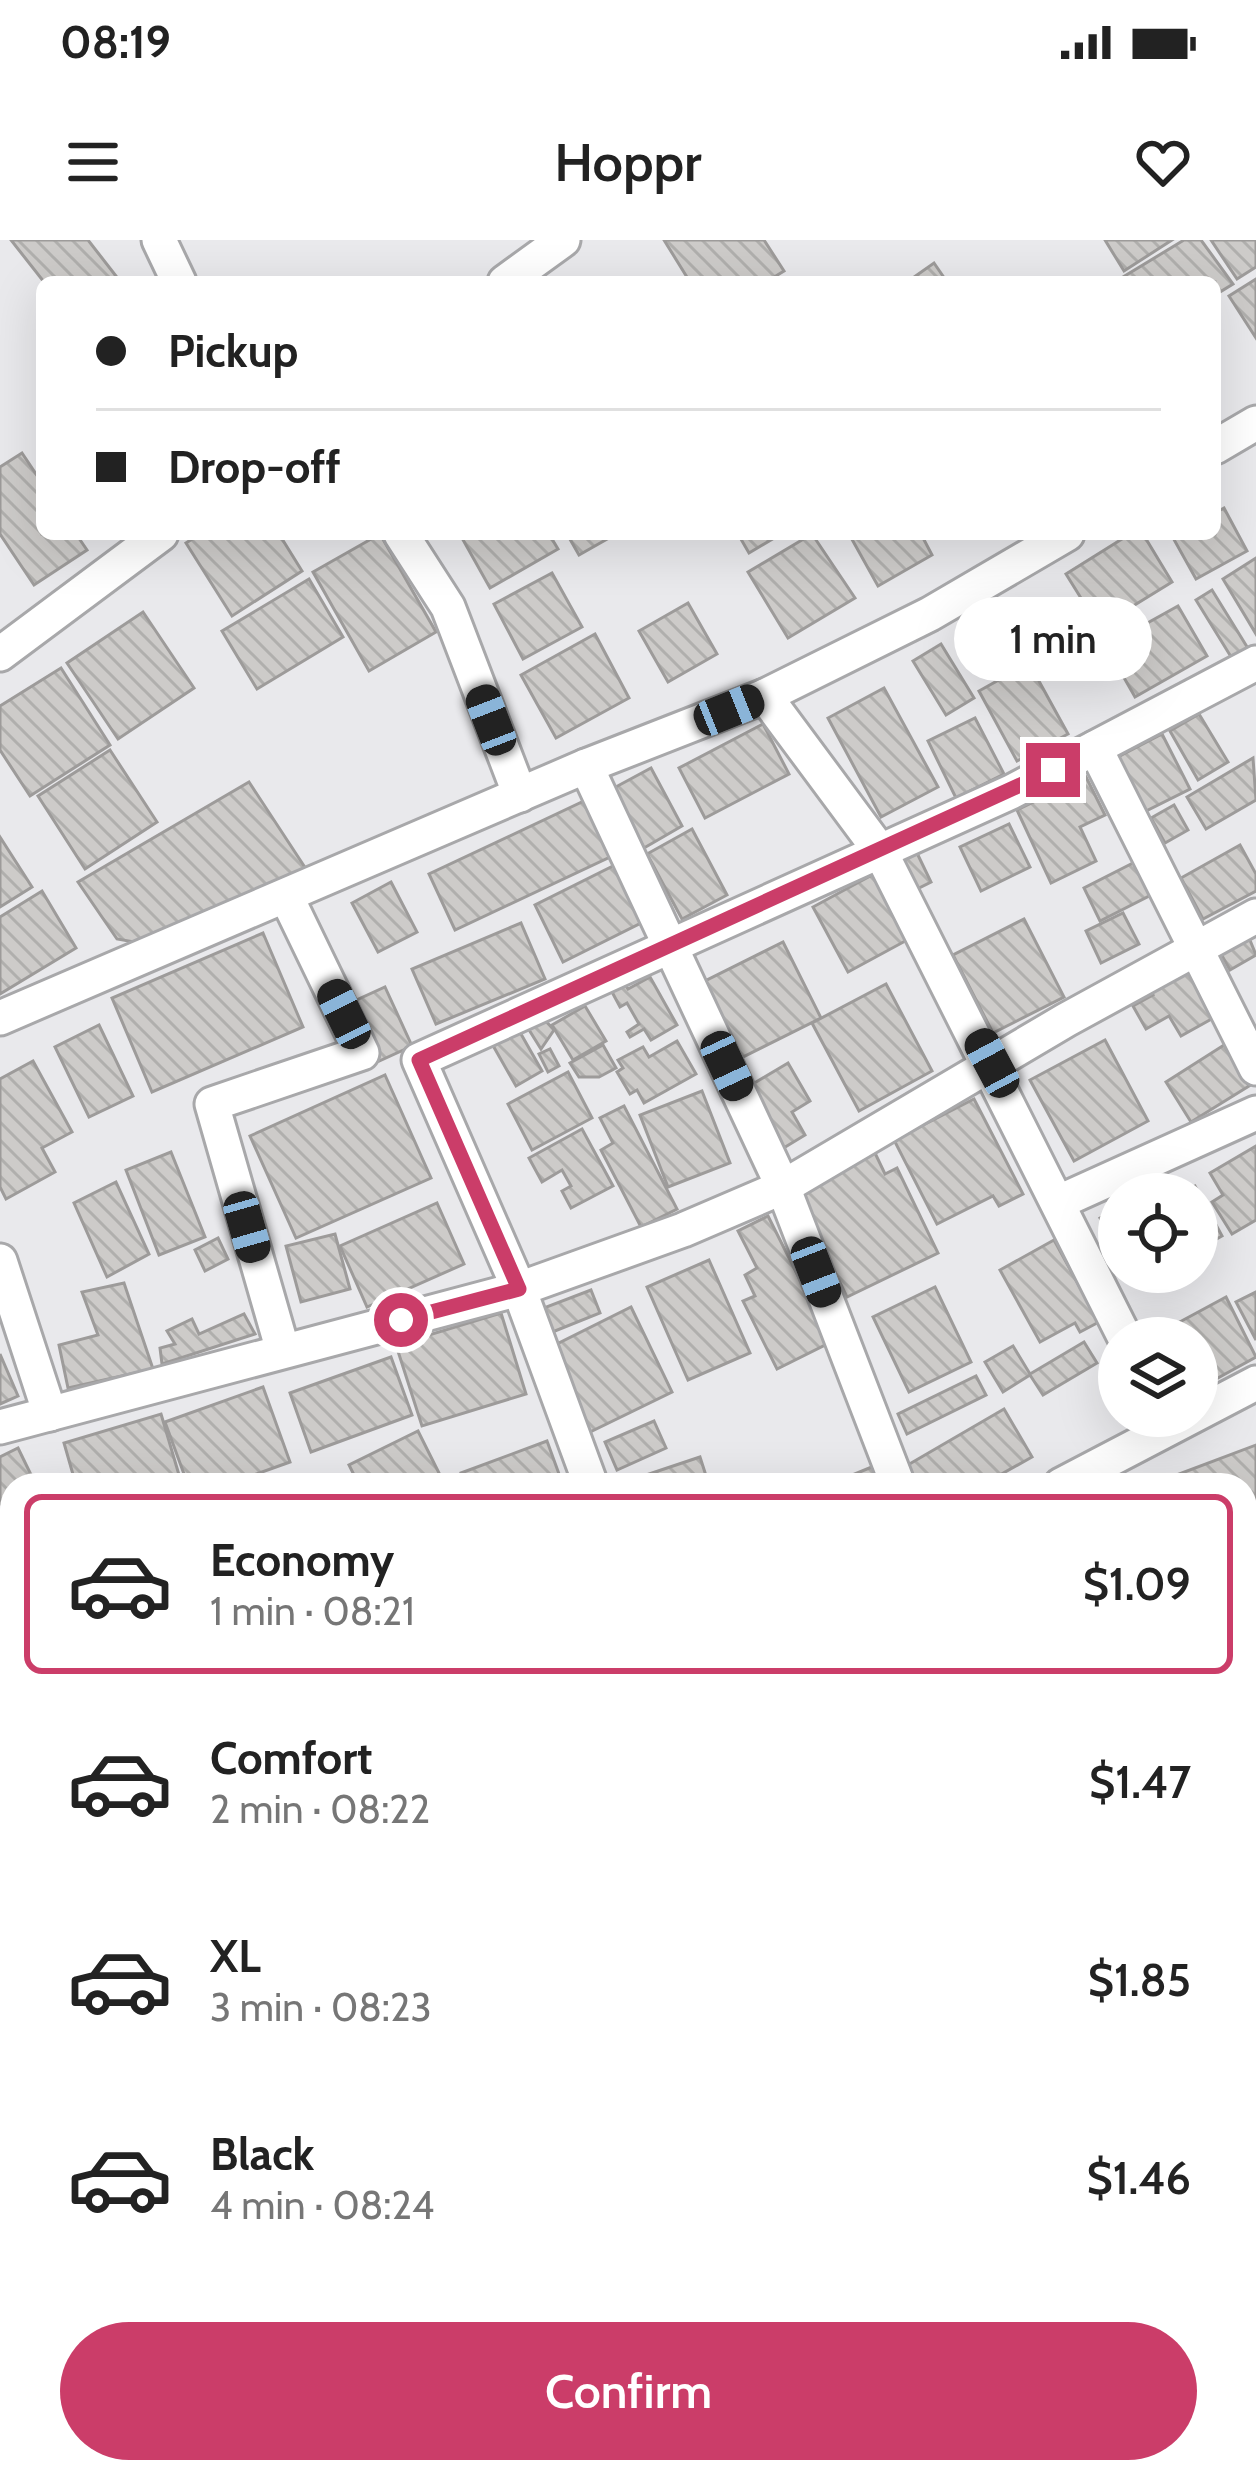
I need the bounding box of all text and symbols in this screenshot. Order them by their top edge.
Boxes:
text: 08:19 [60,15,171,69]
icon: menu [60,129,126,195]
text: Hoppr [554,129,702,195]
icon: heart [1130,129,1196,195]
text: Pickup [168,324,298,378]
text: Drop-off [168,440,341,494]
callout: 1 min [954,596,1152,680]
text: 1 min [1009,615,1097,663]
car [461,680,521,760]
car [689,680,769,740]
route end [1026,743,1080,797]
car [312,974,376,1054]
car [959,1023,1025,1103]
car [695,1026,759,1106]
map controls [1098,1173,1218,1437]
button: locate [1098,1173,1218,1293]
car [220,1187,274,1267]
car [786,1232,846,1312]
route start [374,1293,428,1347]
button: layers [1098,1317,1218,1437]
icon: car [66,1530,174,1638]
text: Economy [210,1533,394,1587]
text: $1.09 [1083,1557,1191,1611]
text: 1 min · 08:21 [210,1587,415,1635]
icon: car [66,1728,174,1836]
text: Comfort [210,1731,373,1785]
text: $1.47 [1089,1755,1191,1809]
text: 2 min · 08:22 [210,1785,430,1833]
icon: car [66,1926,174,2034]
text: XL [210,1929,261,1983]
text: $1.85 [1088,1953,1191,2007]
text: 3 min · 08:23 [210,1983,431,2031]
icon: car [66,2124,174,2232]
text: Black [210,2127,314,2181]
text: $1.46 [1087,2151,1191,2205]
text: 4 min · 08:24 [210,2181,434,2229]
button: Confirm [60,2322,1197,2460]

